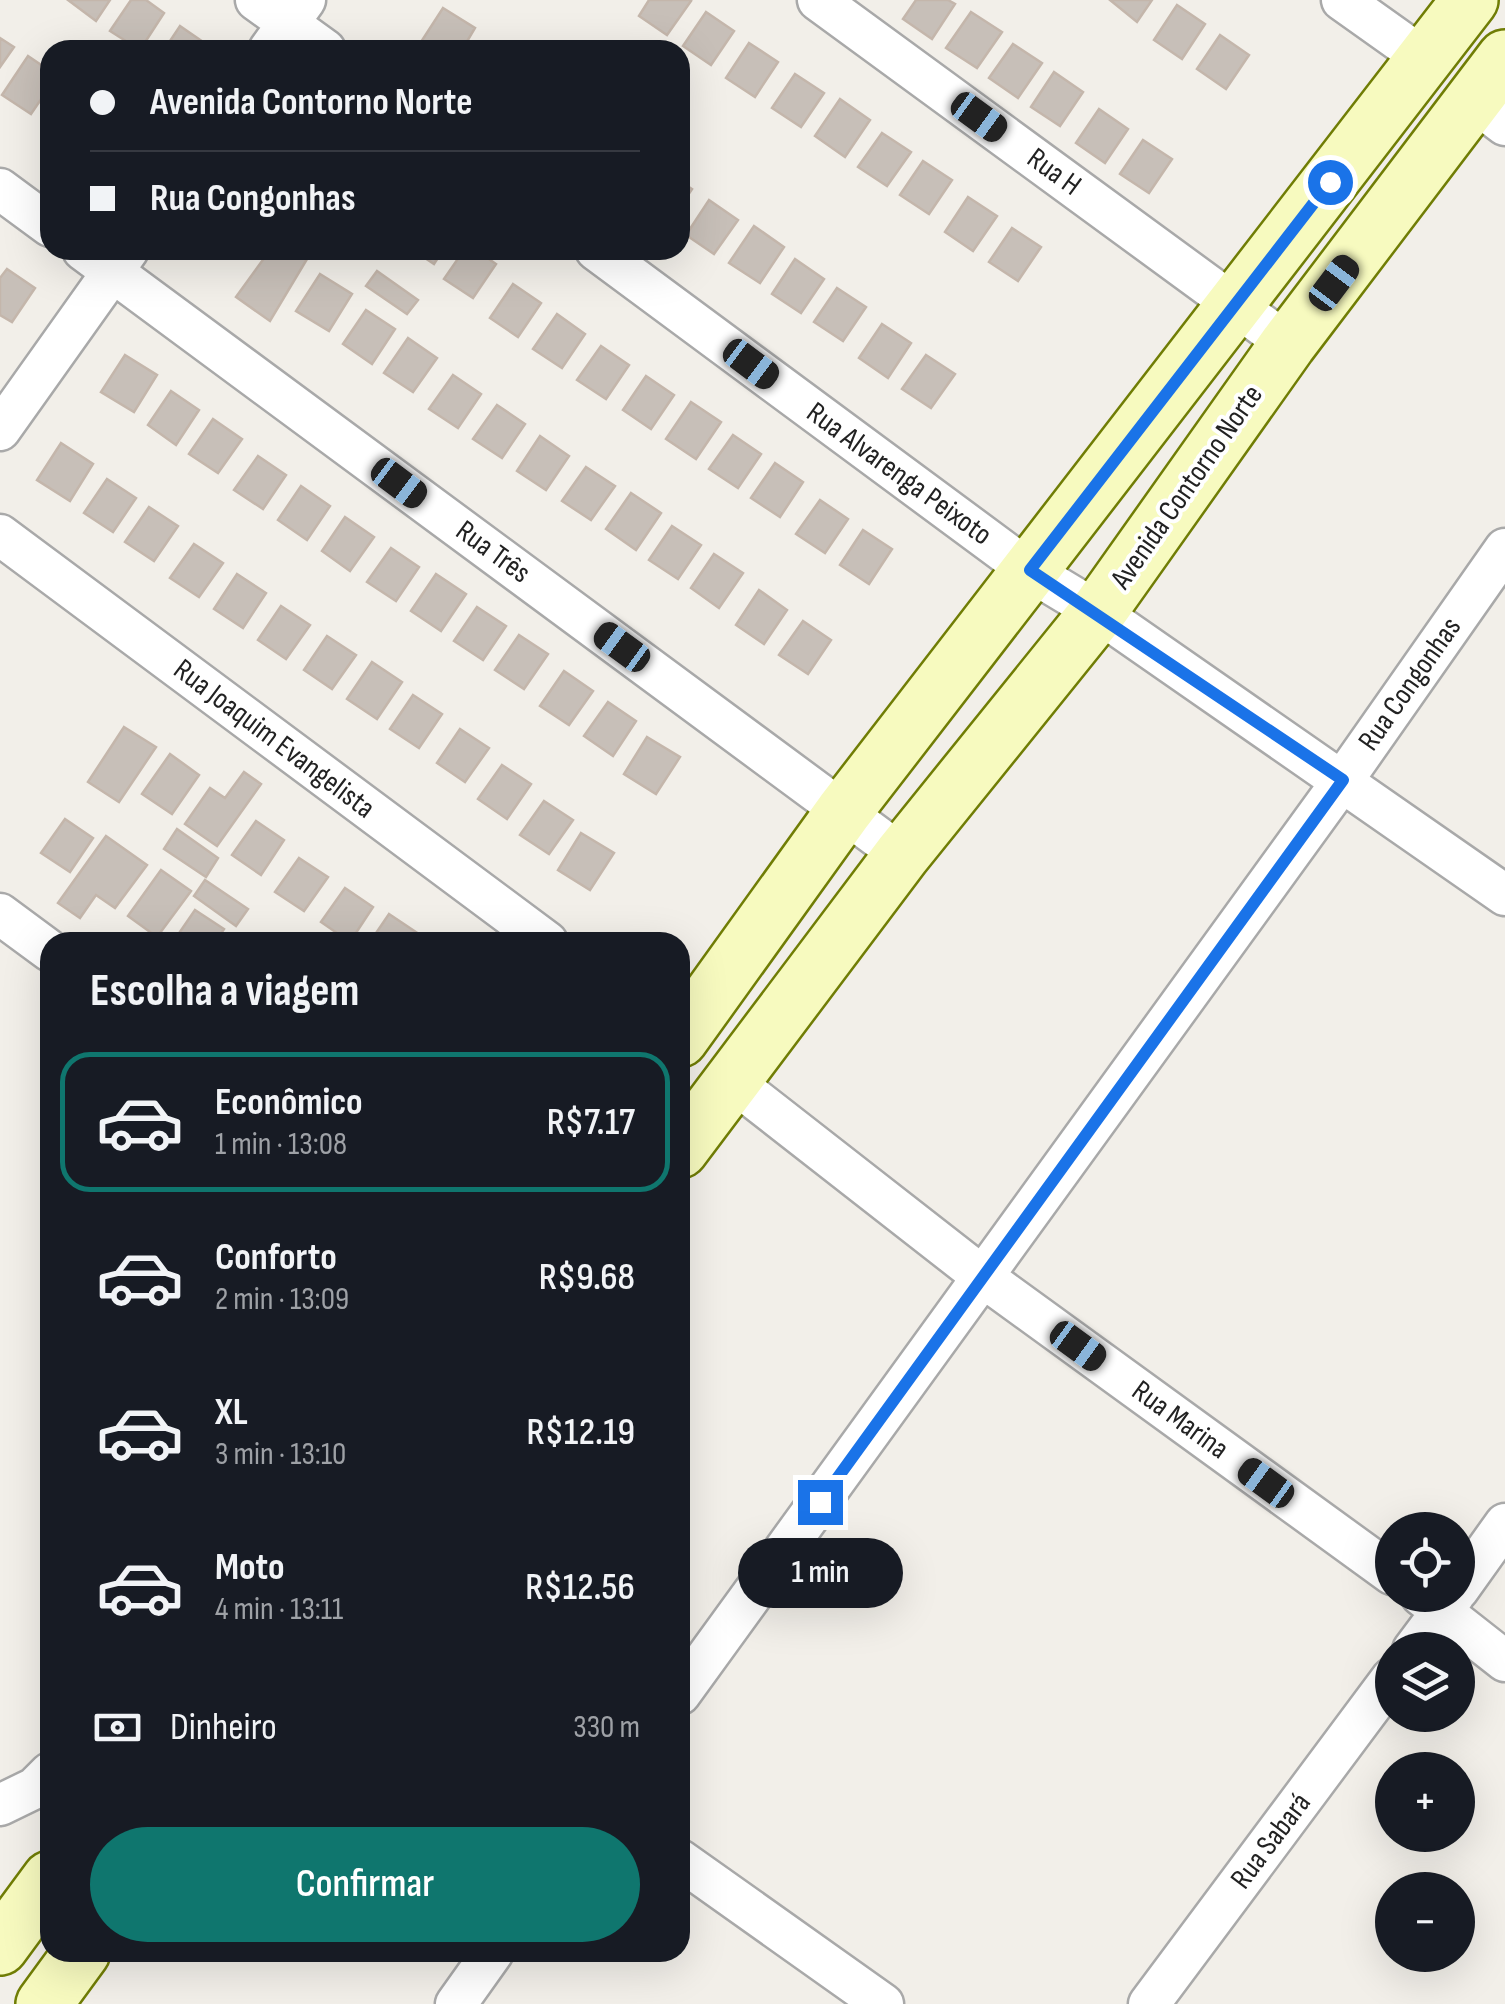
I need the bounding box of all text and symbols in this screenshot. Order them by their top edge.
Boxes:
text: Avenida Contorno Norte [150,80,472,125]
car [946,87,1012,147]
street label: Rua H [1020,140,1088,204]
route start [1308,160,1353,205]
text: Rua Congonhas [150,176,356,221]
car [1304,250,1364,316]
car [718,334,784,394]
street label: Avenida Contorno Norte [1103,378,1271,597]
street label: Rua Alvarenga Peixoto [799,395,999,553]
car [366,453,432,513]
street label: Rua Três [449,513,537,591]
street label: Rua Congonhas [1351,610,1469,758]
car [589,617,655,677]
street label: Rua Joaquim Evangelista [166,652,382,826]
text: Escolha a viagem [90,964,359,1019]
icon: car [95,1077,185,1167]
text: Econômico [215,1080,363,1125]
text: R$7.17 [547,1100,635,1145]
text: 1 min · 13:08 [215,1125,347,1164]
icon: car [95,1232,185,1322]
text: Conforto [215,1235,337,1280]
text: R$9.68 [539,1255,635,1300]
text: 2 min · 13:09 [215,1280,349,1319]
car [1045,1316,1111,1376]
street label: Rua Marina [1125,1373,1235,1467]
icon: car [95,1387,185,1477]
text: XL [215,1390,248,1435]
text: R$12.19 [527,1410,635,1455]
text: 3 min · 13:10 [215,1435,346,1474]
car [1233,1453,1299,1513]
route end [798,1480,843,1525]
map controls [1375,1512,1475,1972]
button: locate [1375,1512,1475,1612]
callout: 1 min [738,1537,902,1607]
icon: car [95,1542,185,1632]
text: Moto [215,1545,285,1590]
text: 1 min [791,1553,850,1592]
text: R$12.56 [525,1565,635,1610]
text: 4 min · 13:11 [215,1590,343,1629]
button: layers [1375,1632,1475,1732]
icon: cash [90,1700,145,1755]
text: Dinheiro [170,1705,277,1750]
text: 330 m [573,1708,640,1747]
button: + [1375,1752,1475,1852]
street label: Rua Sabará [1223,1786,1319,1896]
button: Confirmar [90,1827,640,1942]
button: − [1375,1872,1475,1972]

